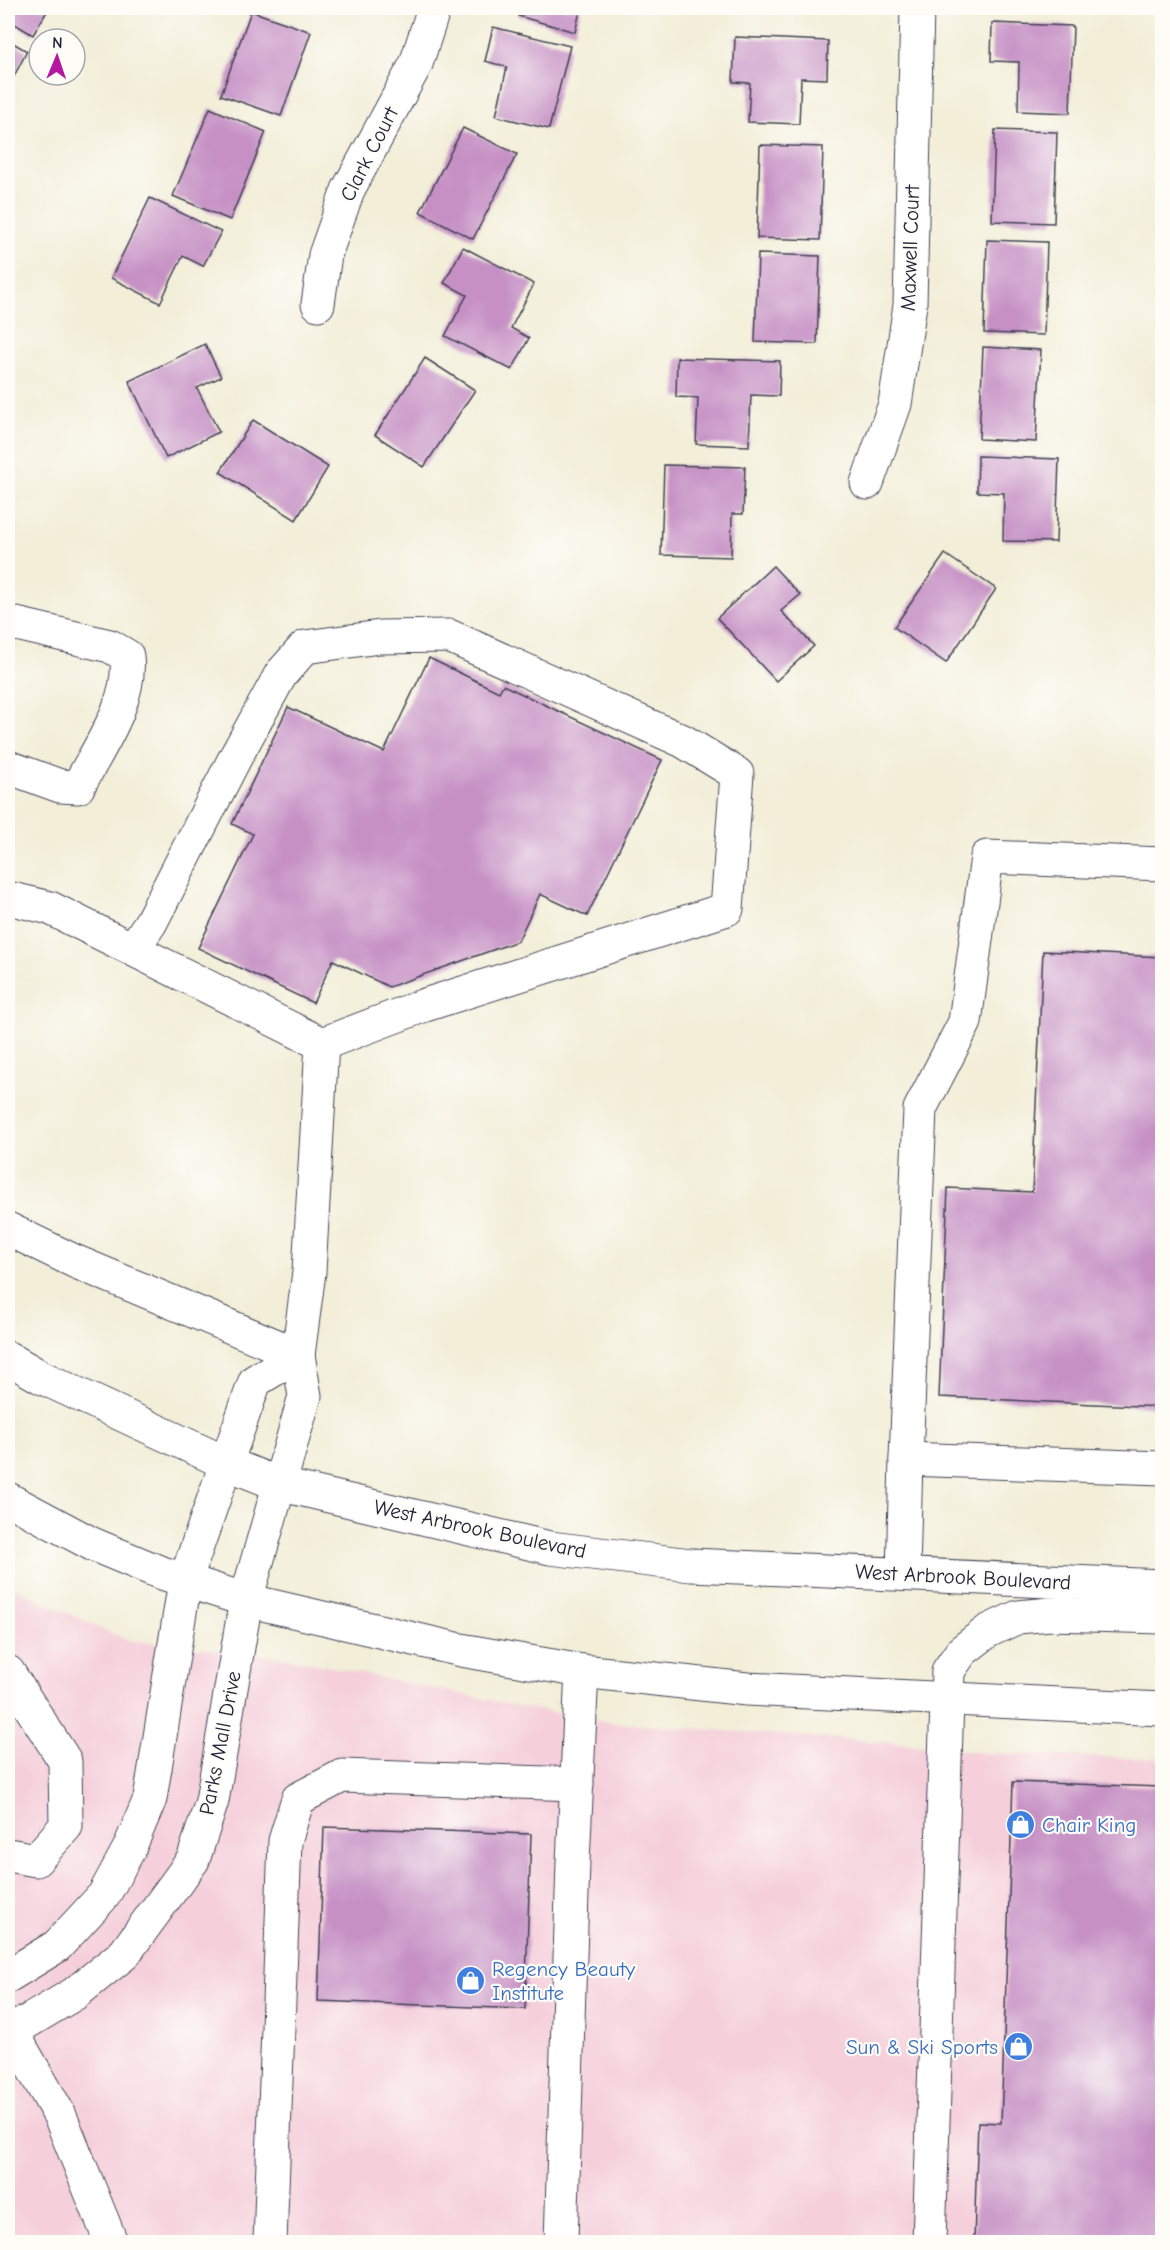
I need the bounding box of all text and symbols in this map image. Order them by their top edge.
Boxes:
north arrow [27,27,87,87]
text: N [52,34,63,52]
street label: Clark Court [335,102,404,205]
street label: Maxwell Court [896,183,924,312]
street label: West Arbrook Boulevard [372,1495,588,1563]
street label: West Arbrook Boulevard [854,1559,1072,1595]
street label: Parks Mall Drive [194,1669,246,1817]
shop icon: Chair King [1005,1809,1037,1841]
place label: Chair King [1042,1813,1136,1837]
place label: Regency Beauty Institute [492,1957,636,2005]
shop icon: Regency Beauty Institute [455,1965,487,1997]
shop icon: Sun & Ski Sports [1003,2031,1035,2063]
place label: Sun & Ski Sports [846,2035,998,2059]

